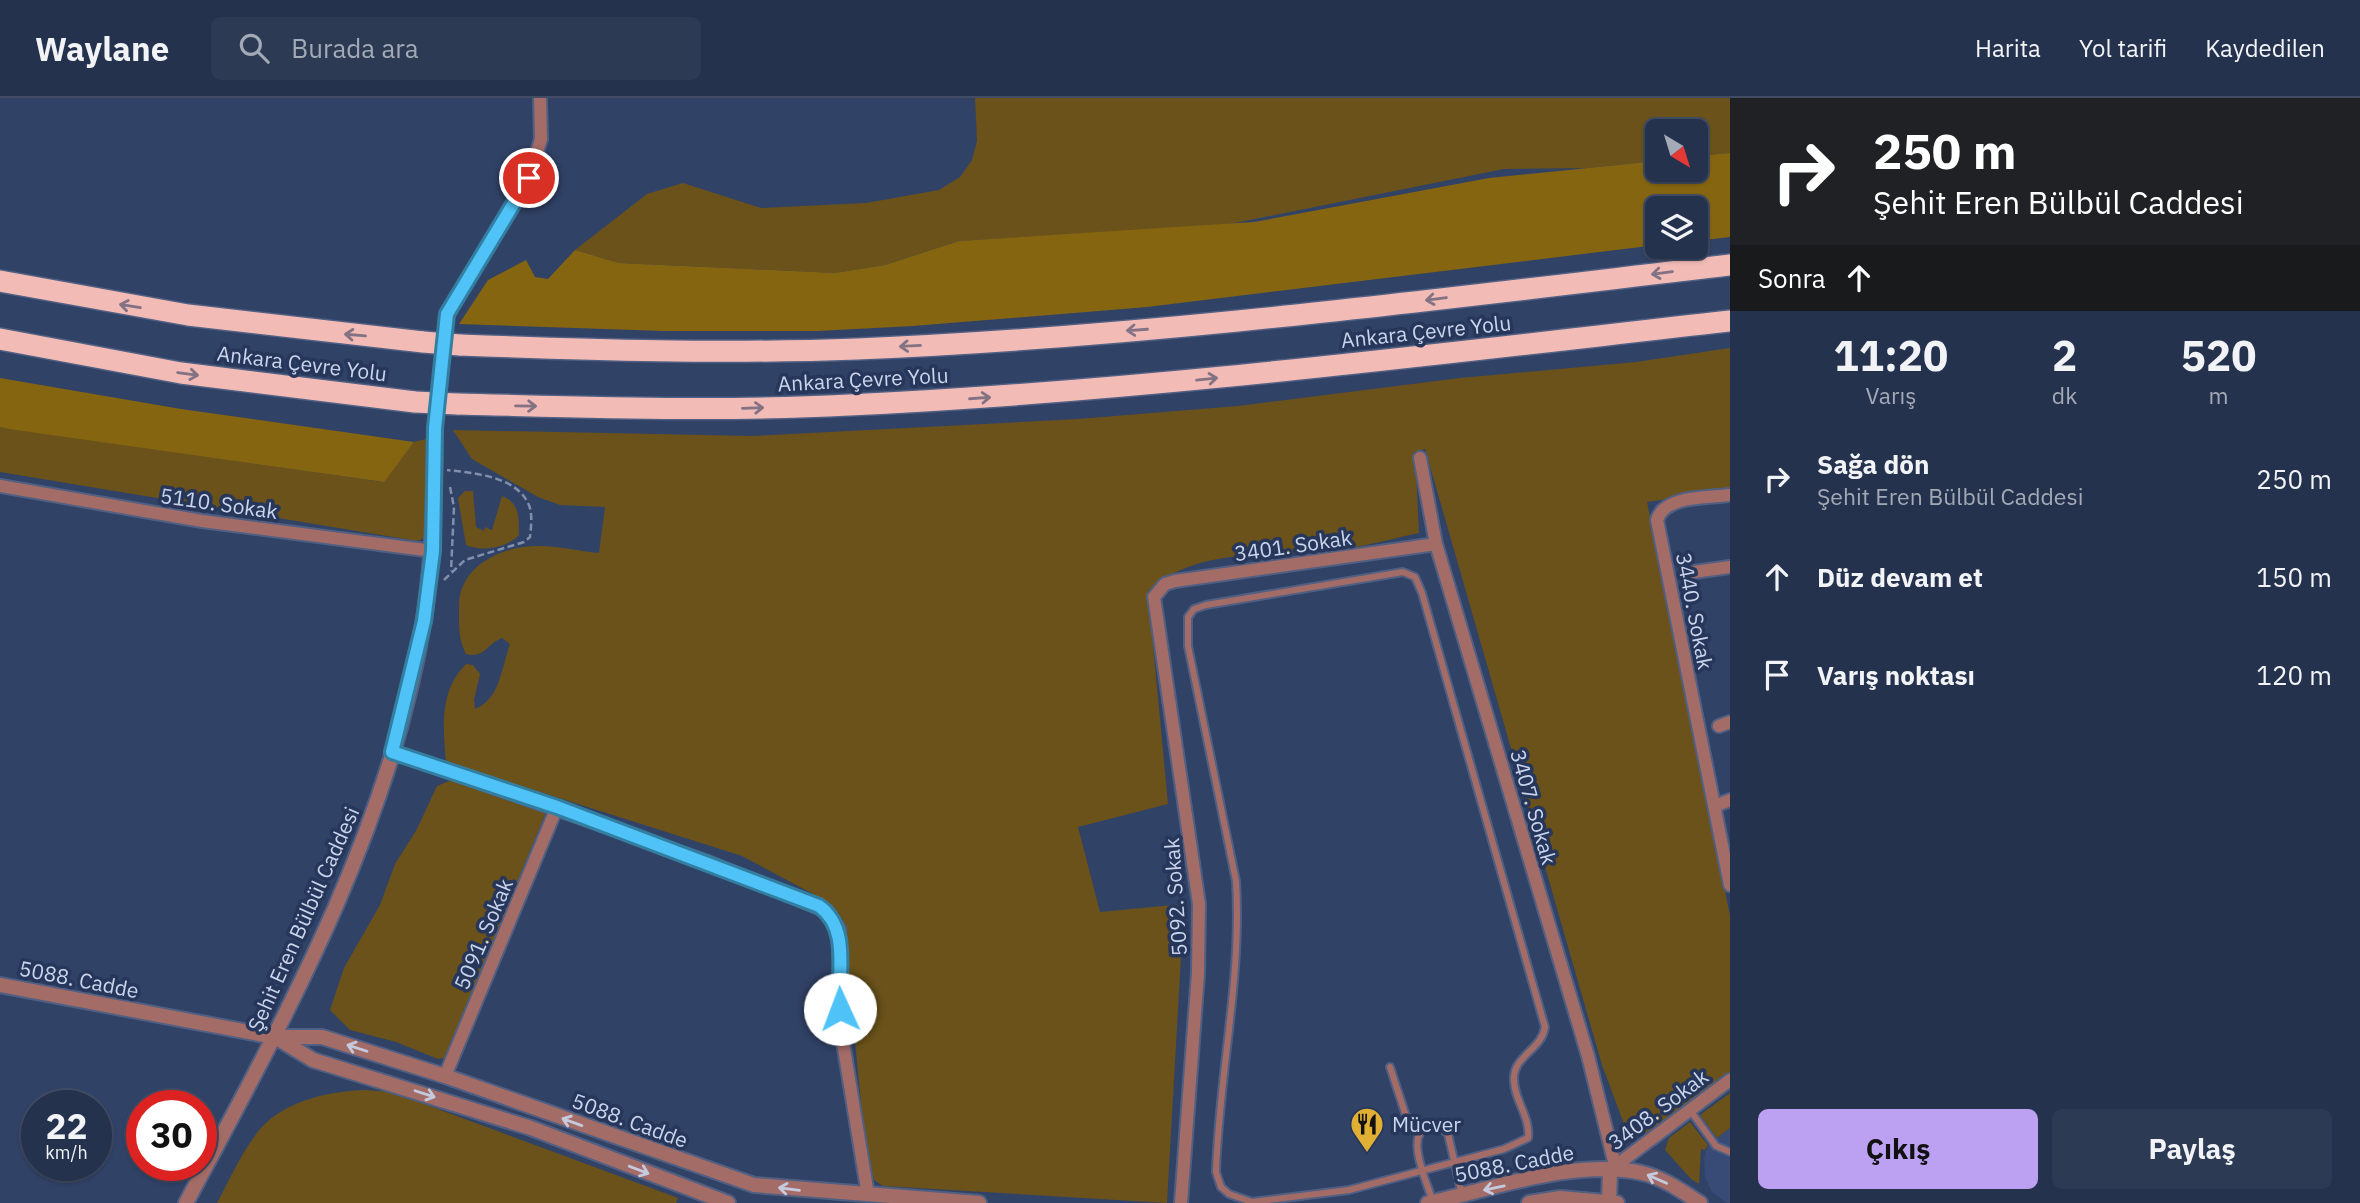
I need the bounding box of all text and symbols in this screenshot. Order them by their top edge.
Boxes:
search box [211,17,701,80]
text: Waylane [35,27,169,70]
icon: search [235,29,273,67]
text: Burada ara [291,31,419,65]
text: Harita [1975,32,2041,64]
text: Yol tarifi [2079,32,2167,64]
text: Kaydedilen [2205,32,2325,64]
north arrow [1645,119,1708,182]
map controls [1645,119,1708,259]
text: 250 m [1873,119,2017,182]
icon: right [1758,126,1849,217]
pin [499,148,559,208]
icon: arrive [510,159,548,197]
text: Şehit Eren Bülbül Caddesi [1873,181,2244,223]
button: layers [1645,196,1708,259]
icon: ahead [1840,259,1878,297]
text: Sonra [1758,261,1826,295]
one-way arrow [1651,267,1674,280]
one-way arrow [1425,293,1448,306]
one-way arrow [119,299,141,312]
street label: Ankara Çevre Yolu [1340,308,1512,354]
one-way arrow [1126,324,1149,337]
one-way arrow [344,328,367,341]
text: 11:20 [1834,328,1948,383]
text: 2 [2052,328,2077,383]
text: 520 [2181,328,2256,383]
street label: Ankara Çevre Yolu [215,339,389,387]
one-way arrow [899,340,922,353]
street label: Ankara Çevre Yolu [777,361,949,397]
one-way arrow [176,367,198,380]
one-way arrow [1195,373,1218,386]
text: Varış [1865,380,1916,410]
text: dk [2052,380,2077,410]
text: m [2209,380,2229,410]
one-way arrow [968,391,991,404]
one-way arrow [514,399,537,412]
one-way arrow [741,402,764,415]
text: Sağa dön [1817,447,1929,481]
icon: right [1758,460,1796,498]
text: 250 m [2256,462,2332,496]
street label: 5110. Sokak [158,481,280,525]
text: Şehit Eren Bülbül Caddesi [1817,481,2083,511]
street label: 3401. Sokak [1232,523,1354,567]
street label: 3440. Sokak [1670,550,1720,672]
icon: ahead [1758,558,1796,596]
text: Düz devam et [1817,560,1983,594]
text: 150 m [2256,560,2332,594]
icon: arrive [1758,656,1796,694]
text: Varış noktası [1817,658,1975,692]
text: 120 m [2256,658,2332,692]
street label: 3407. Sokak [1504,746,1564,868]
street label: Şehit Eren Bülbül Caddesi [241,802,365,1036]
street label: 5092. Sokak [1157,837,1193,957]
street label: 5091. Sokak [447,874,519,994]
street label: 5088. Cadde [17,954,141,1004]
position arrow [803,972,877,1046]
one-way arrow [346,1041,368,1054]
street label: 3408. Sokak [1602,1062,1714,1156]
street label: 5088. Cadde [568,1086,692,1154]
one-way arrow [414,1088,436,1101]
speed limit sign: 30 [126,1090,217,1181]
text: 22 [45,1103,88,1149]
restaurant icon: Mücver [1348,1105,1386,1154]
button: Çıkış [1758,1109,2038,1189]
button: Paylaş [2052,1109,2332,1189]
place label: Mücver [1392,1110,1461,1138]
one-way arrow [562,1114,584,1127]
street label: 5088. Cadde [1452,1138,1576,1188]
text: km/h [45,1141,88,1164]
one-way arrow [628,1165,650,1178]
one-way arrow [1647,1172,1668,1185]
one-way arrow [778,1182,801,1195]
one-way arrow [1483,1182,1506,1195]

